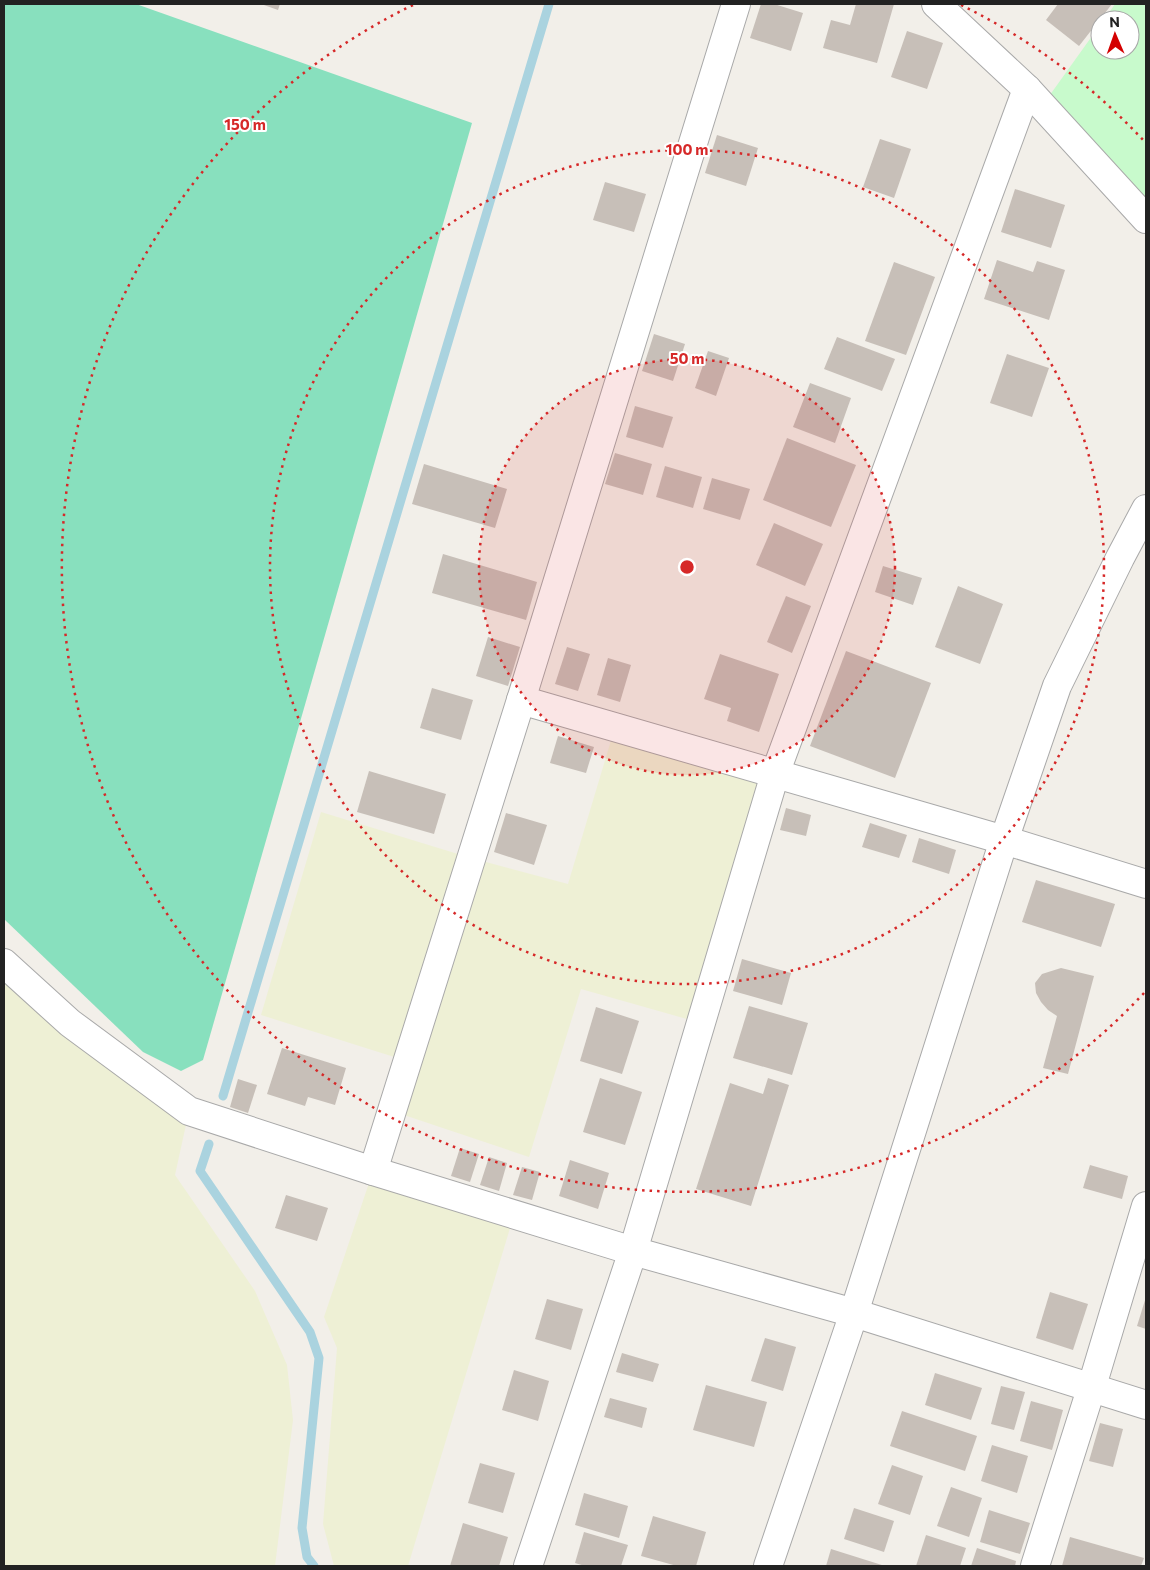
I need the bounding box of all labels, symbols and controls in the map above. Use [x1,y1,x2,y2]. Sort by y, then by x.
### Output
north arrow [1090,10,1140,60]
text: N [1109,13,1120,30]
text: 150 m [224,115,266,133]
text: 100 m [666,140,708,158]
text: 50 m [670,349,704,367]
centre of rings [678,558,696,576]

